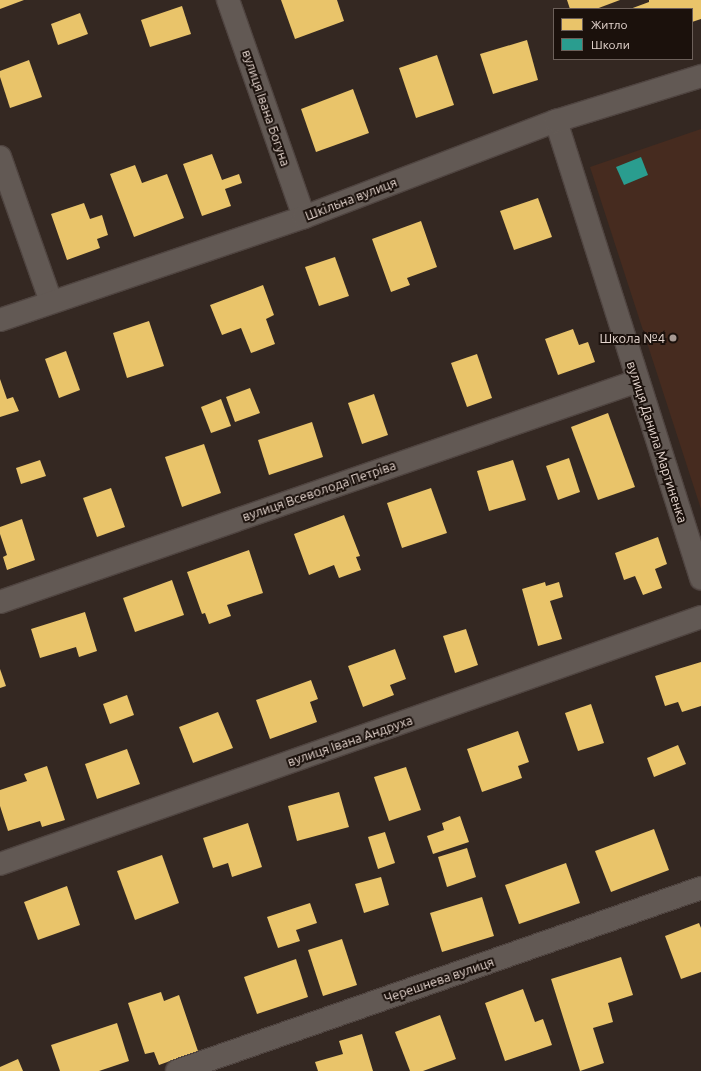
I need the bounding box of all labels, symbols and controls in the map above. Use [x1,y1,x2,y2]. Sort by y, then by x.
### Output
legend [553,8,693,60]
text: Житло [591,18,628,31]
text: Школи [591,38,630,51]
street label: вулиця Івана Богуна [239,48,293,168]
street label: Шкільна вулиця [303,174,399,224]
place label: Школа №4 [599,330,665,346]
marker: Школа №4 [668,333,678,343]
street label: вулиця Данила Мартиненка [623,359,691,525]
street label: вулиця Всеволода Петріва [240,457,398,525]
street label: вулиця Івана Андруха [285,712,415,770]
street label: Черешнева вулиця [382,954,496,1006]

